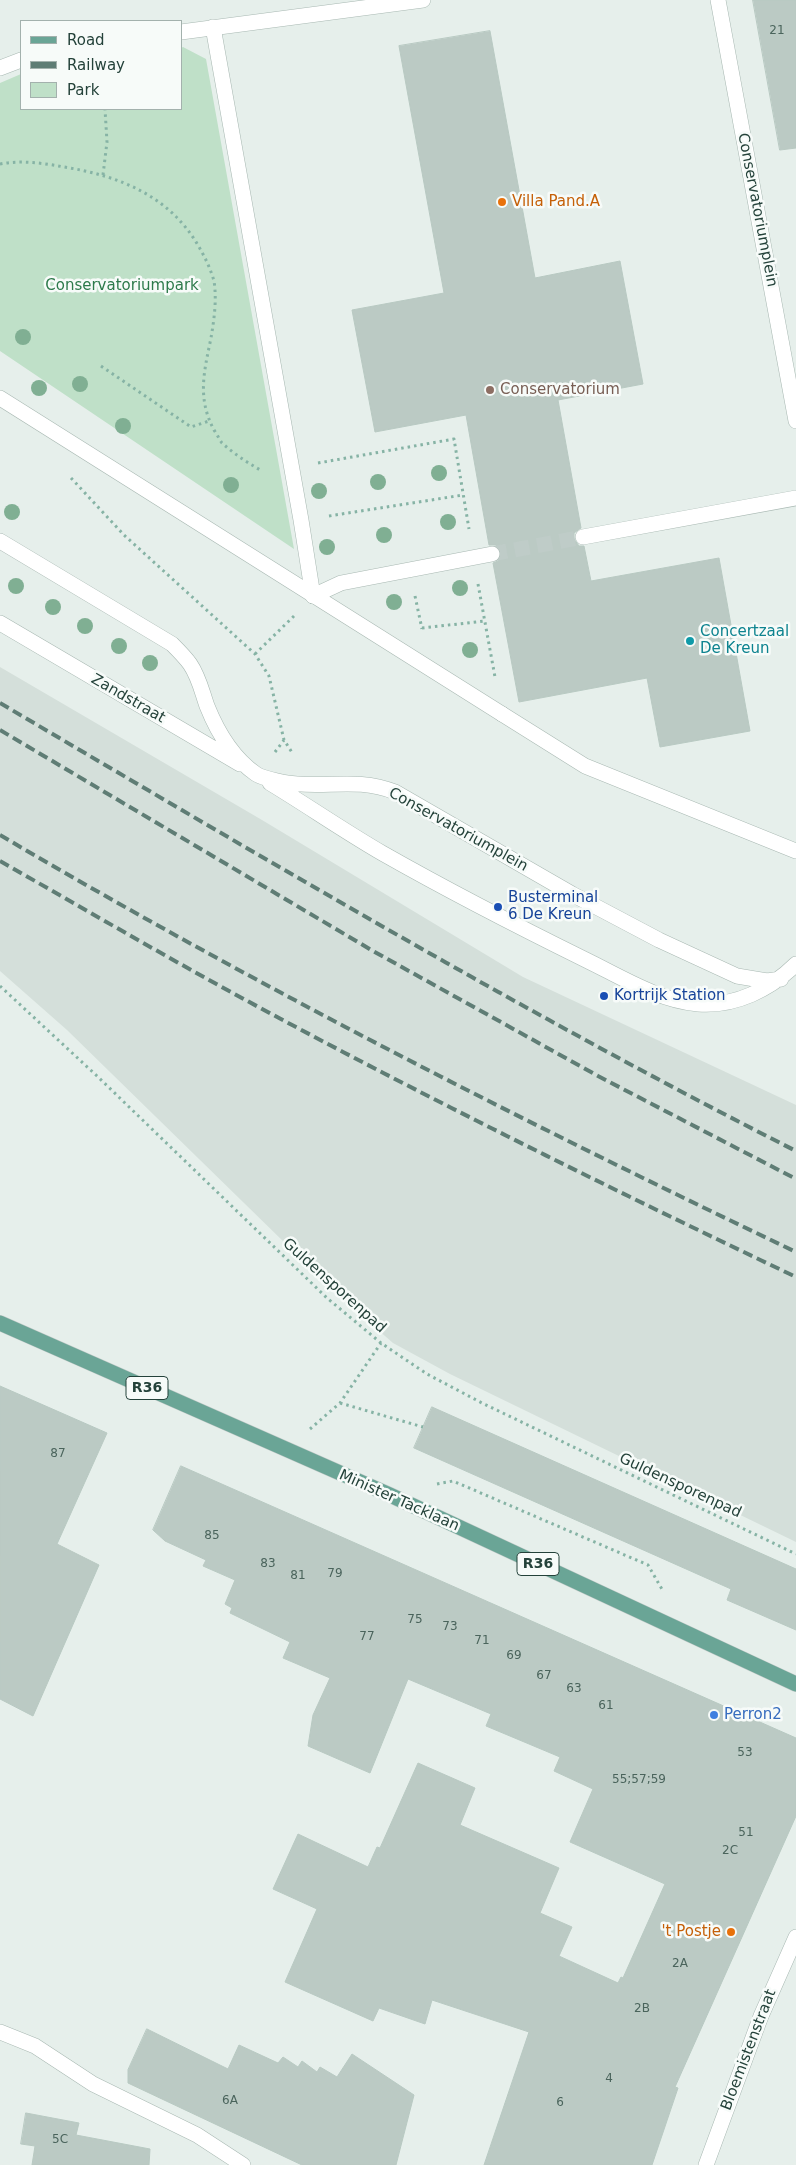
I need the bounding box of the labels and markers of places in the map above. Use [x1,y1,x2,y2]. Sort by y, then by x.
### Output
place label: Villa Pand.A [512,193,600,211]
marker: Villa Pand.A [496,196,508,208]
place label: Conservatorium [500,381,620,399]
marker: Conservatorium [484,384,496,396]
place label: Concertzaal De Kreun [700,623,789,658]
marker: Concertzaal De Kreun [684,635,696,647]
place label: Busterminal 6 De Kreun [508,889,598,924]
marker: Busterminal 6 De Kreun [492,901,504,913]
place label: Kortrijk Station [614,987,726,1005]
marker: Kortrijk Station [598,990,610,1002]
place label: Perron2 [724,1706,782,1724]
marker: Perron2 [708,1709,720,1721]
place label: 't Postje [661,1923,721,1941]
marker: 't Postje [725,1926,737,1938]

